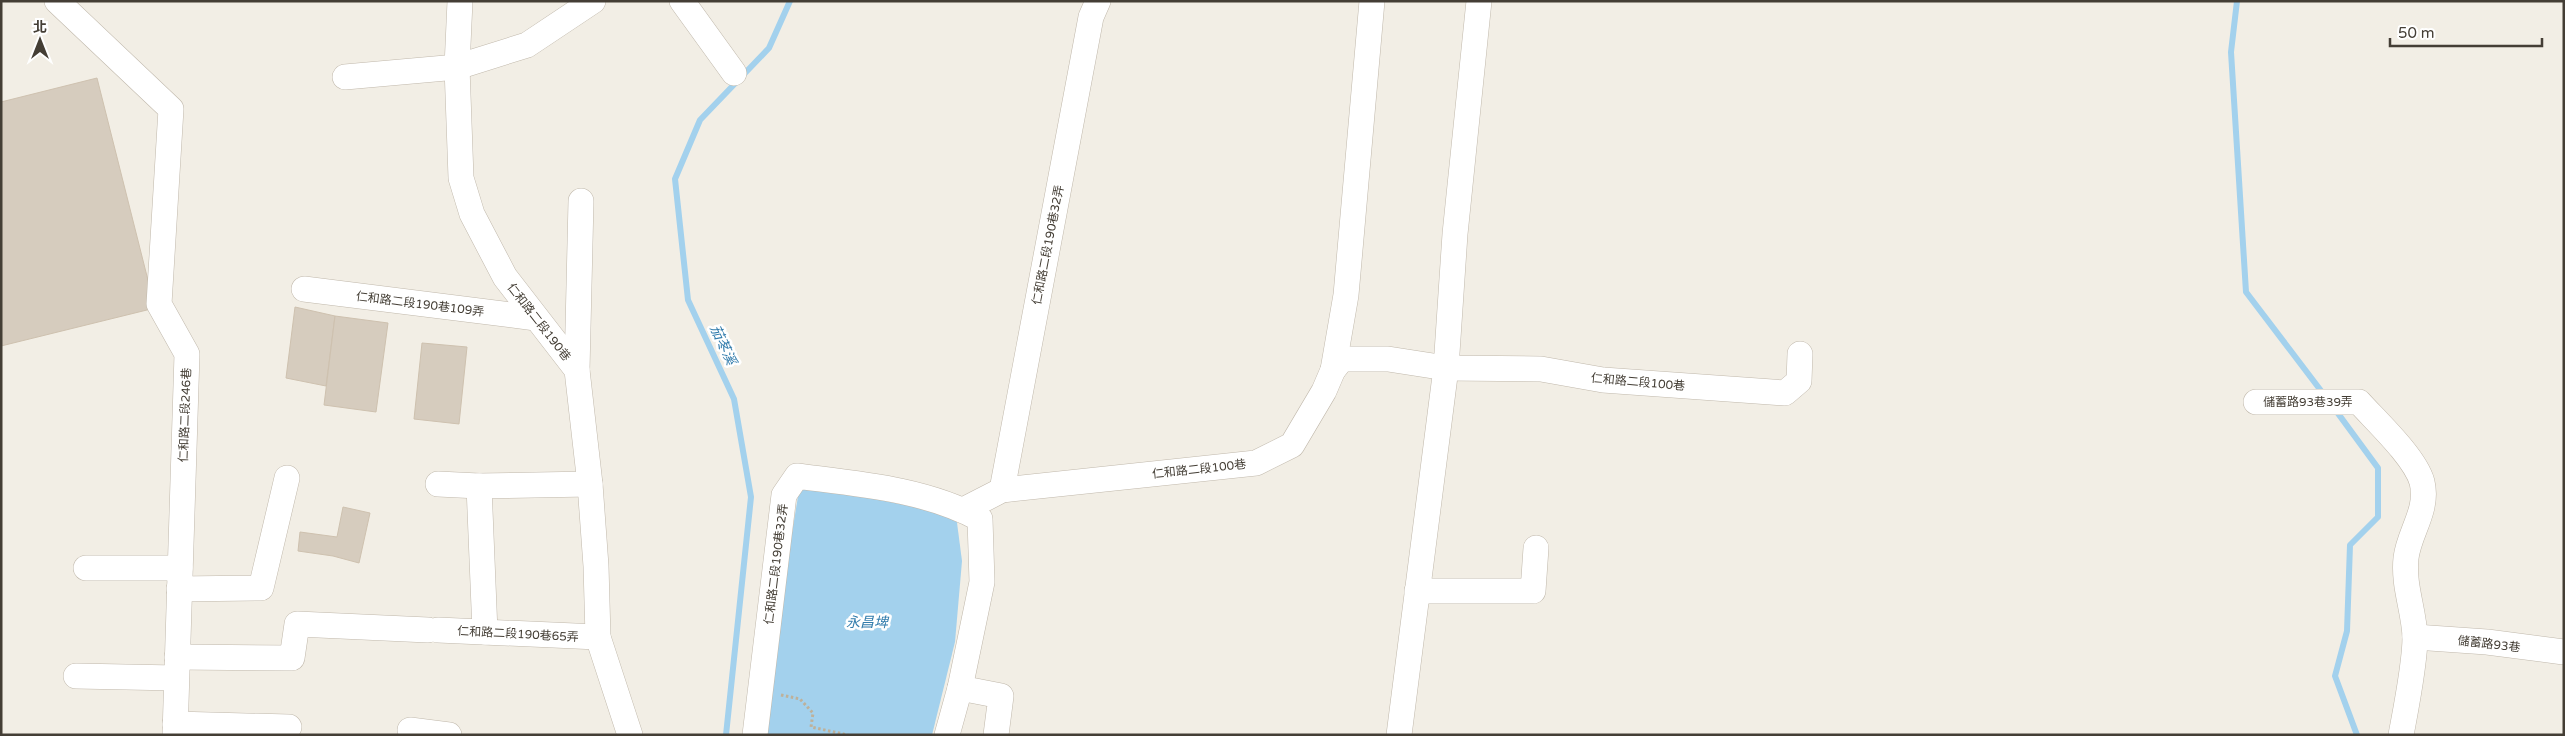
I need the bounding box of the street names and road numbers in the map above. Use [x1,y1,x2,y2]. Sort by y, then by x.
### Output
street label: 仁和路二段190巷32弄 [1030,184,1066,306]
street label: 仁和路二段190巷 [504,280,574,364]
street label: 仁和路二段190巷109弄 [355,289,485,319]
street label: 仁和路二段246巷 [176,367,194,463]
street label: 仁和路二段100巷 [1590,371,1686,393]
street label: 儲蓄路93巷39弄 [2263,395,2353,409]
street label: 仁和路二段100巷 [1151,457,1247,481]
street label: 仁和路二段190巷32弄 [762,503,790,625]
street label: 仁和路二段190巷65弄 [457,624,579,644]
street label: 儲蓄路93巷 [2457,633,2521,655]

